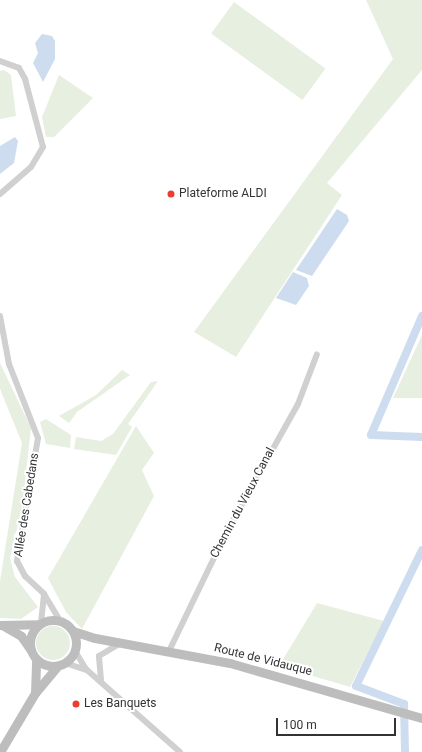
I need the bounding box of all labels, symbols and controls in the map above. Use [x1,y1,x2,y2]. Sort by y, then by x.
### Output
place label: Plateforme ALDI [179,187,267,201]
marker: Plateforme ALDI [166,189,176,199]
street label: Chemin du Vieux Canal [208,445,278,561]
street label: Allée des Cabedans [12,452,42,558]
street label: Route de Vidauque [213,641,313,679]
place label: Les Banquets [84,697,157,711]
marker: Les Banquets [71,699,81,709]
scale bar [278,710,398,736]
text: 100 m [283,718,317,732]

